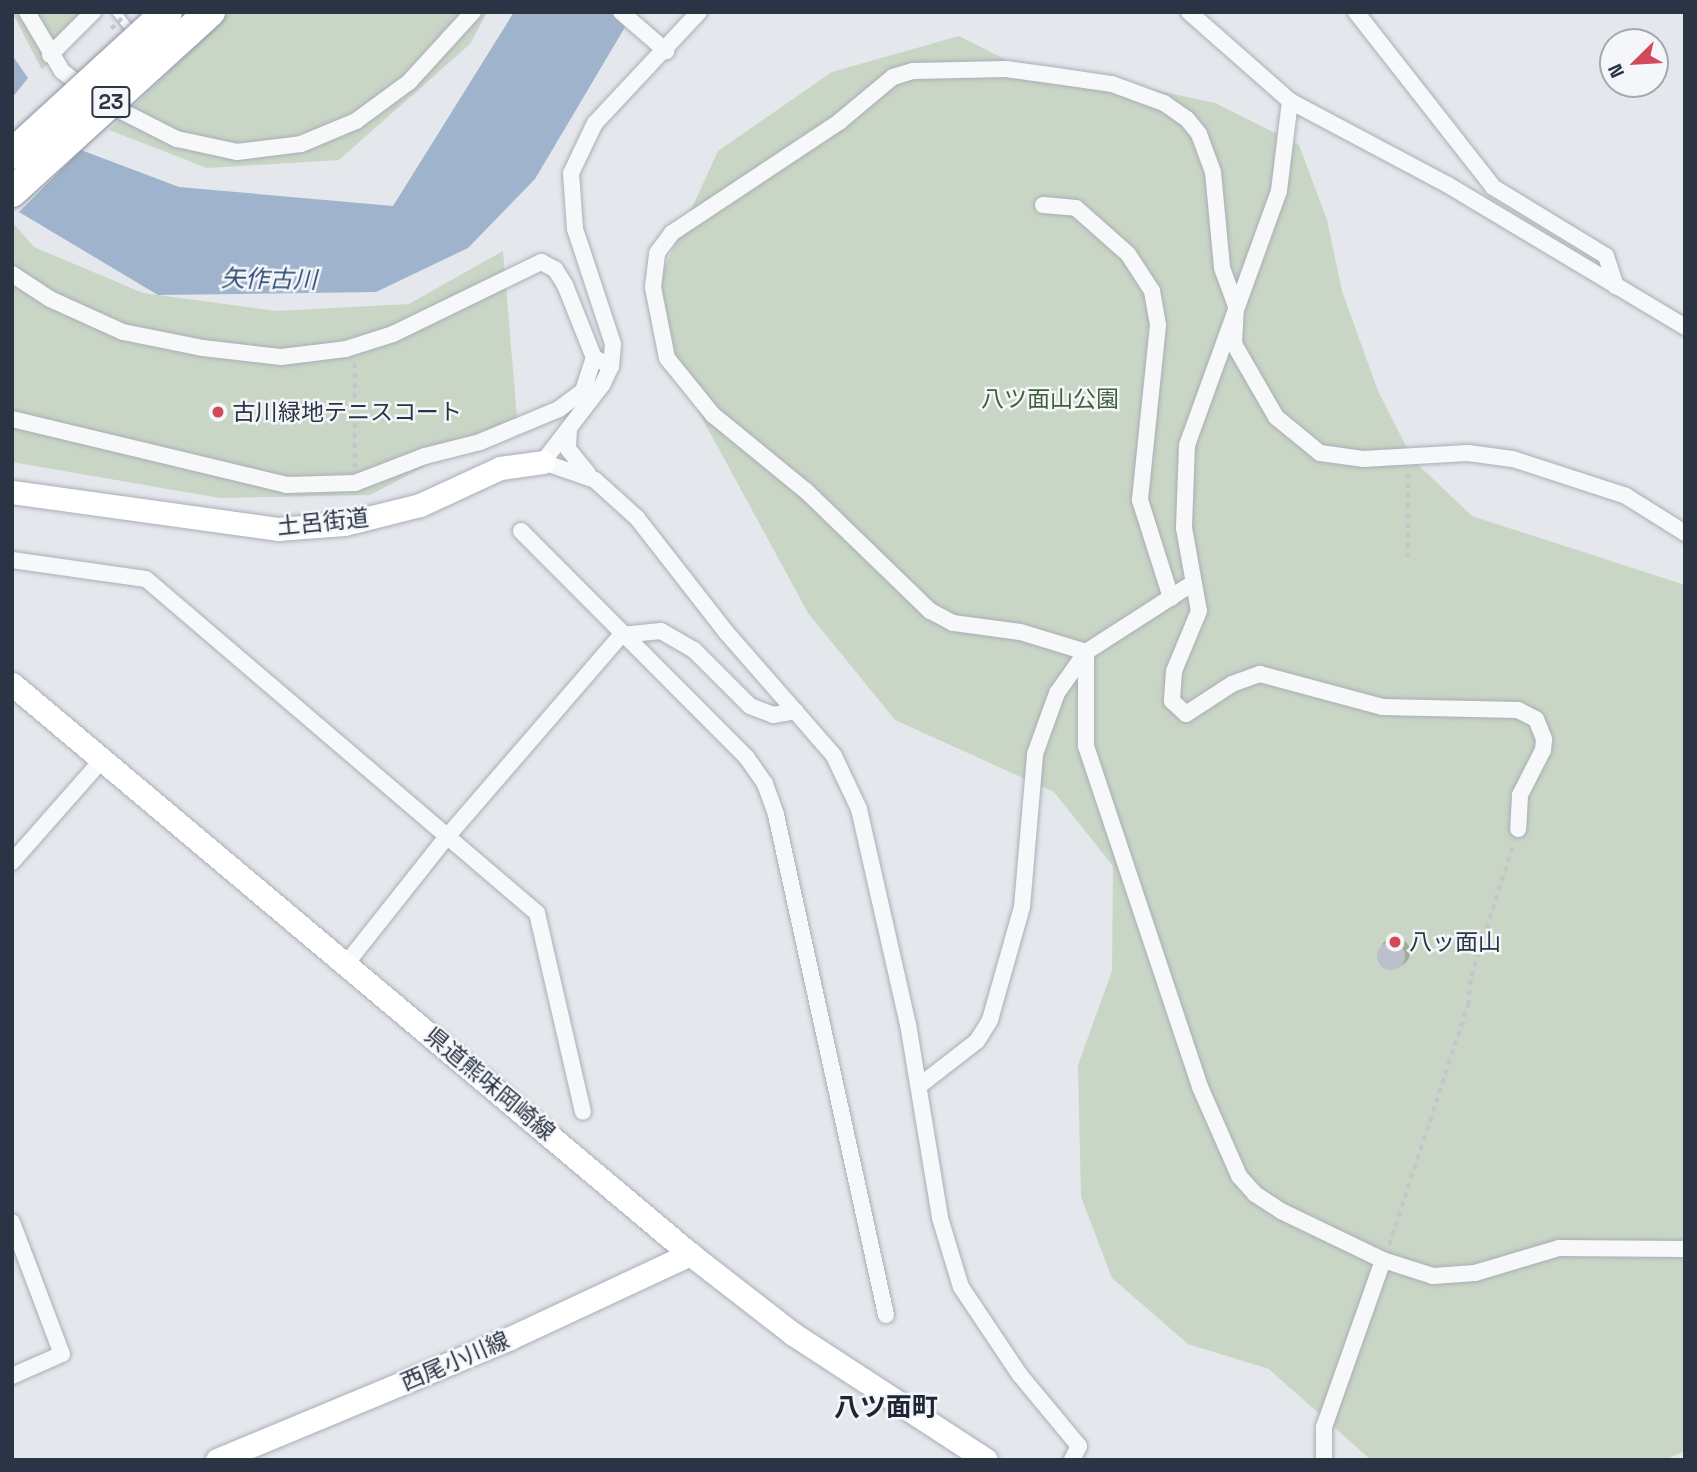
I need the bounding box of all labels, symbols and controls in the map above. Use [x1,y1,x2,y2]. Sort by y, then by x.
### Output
north arrow [1599,28,1669,98]
text: N [1602,60,1630,82]
road number: 23 [90,84,132,119]
water label: 矢作古川 [221,264,317,294]
park label: 八ツ面山公園 [981,385,1119,413]
place label: 古川緑地テニスコート [232,398,462,426]
marker: 古川緑地テニスコート [210,404,226,420]
street label: 土呂街道 [276,503,370,541]
place label: 八ッ面山 [1409,928,1501,956]
marker: 八ッ面山 [1387,934,1403,950]
street label: 県道熊味岡崎線 [419,1022,561,1146]
street label: 西尾小川線 [397,1326,513,1396]
district label: 八ツ面町 [834,1392,938,1424]

